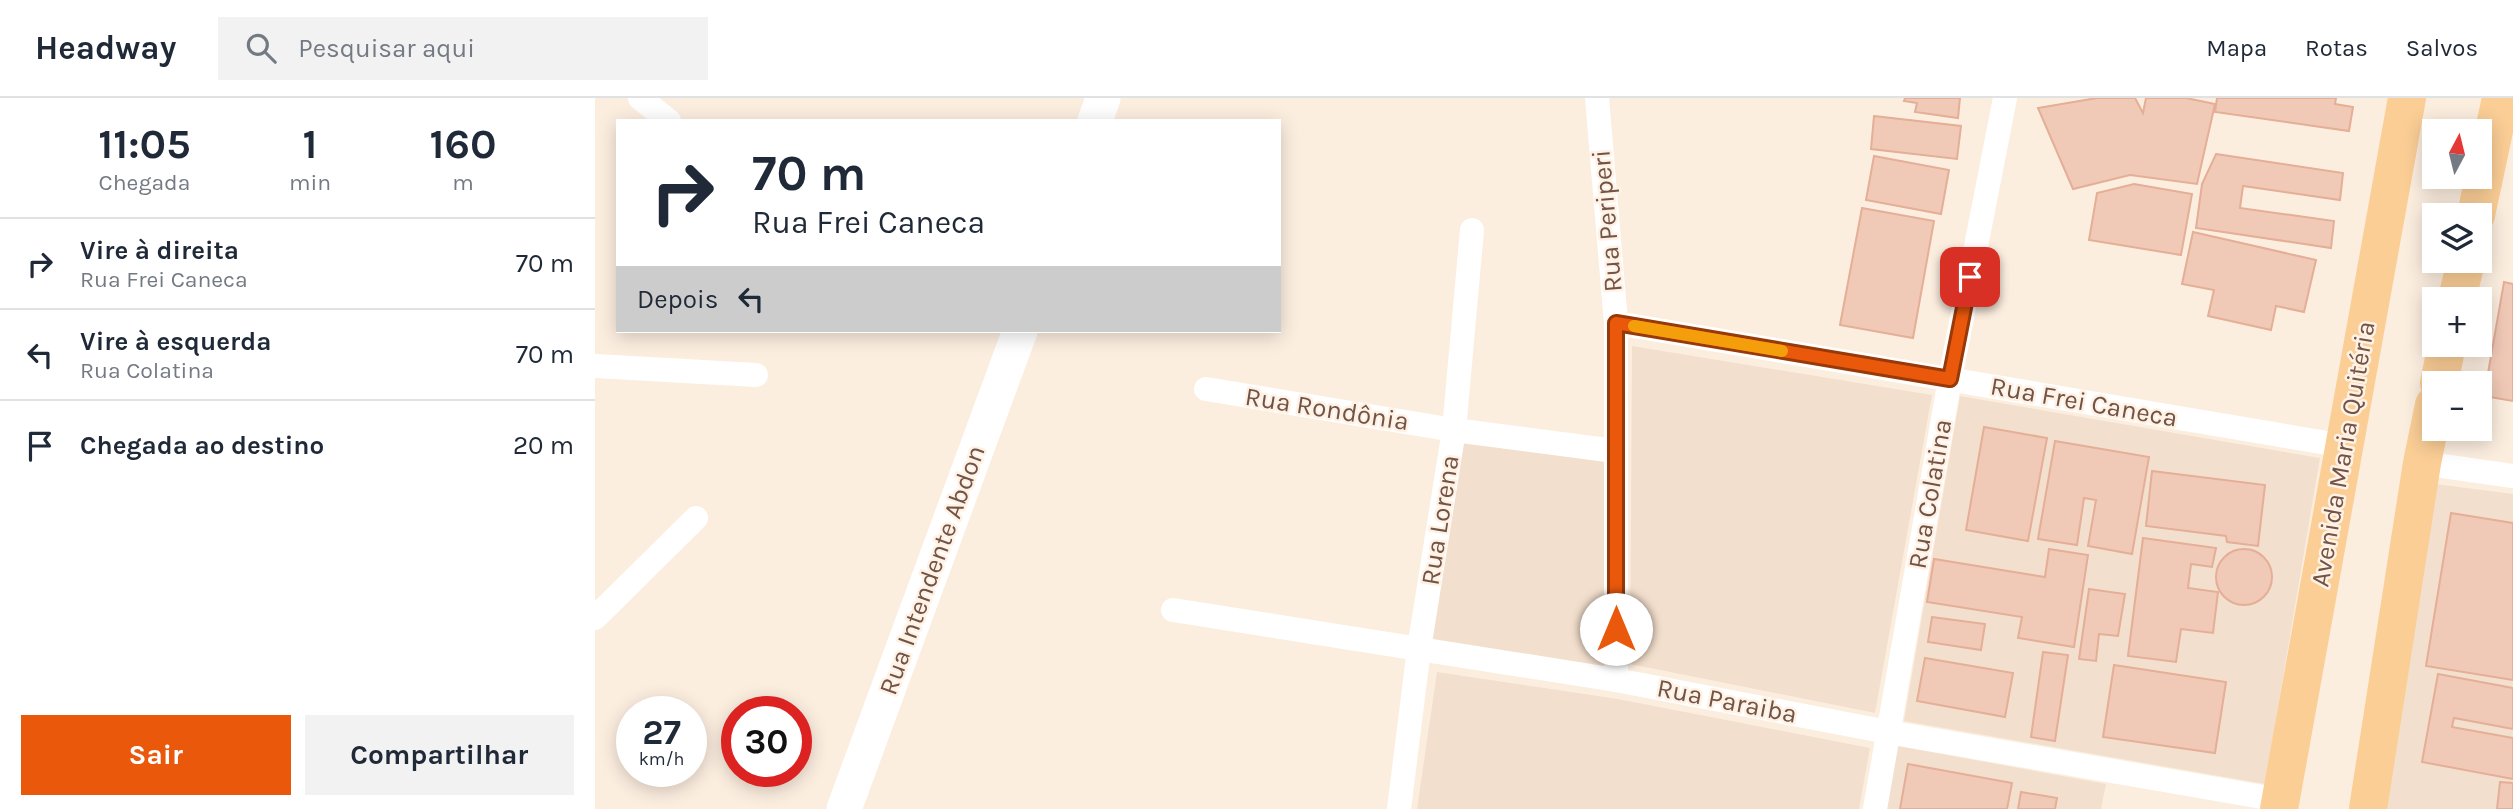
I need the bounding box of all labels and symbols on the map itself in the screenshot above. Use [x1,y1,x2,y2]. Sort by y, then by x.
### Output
north arrow [2422,119,2492,189]
street label: Rua Periperi [1585,149,1629,293]
pin [1940,247,2000,307]
street label: Avenida Maria Quitéria [2304,319,2382,589]
street label: Rua Frei Caneca [1988,370,2180,434]
street label: Rua Rondônia [1243,381,1411,437]
street label: Rua Colatina [1902,417,1958,571]
street label: Rua Intendente Abdon [872,441,992,699]
street label: Rua Lorena [1414,453,1466,587]
position arrow [1579,592,1653,666]
street label: Rua Paraiba [1654,672,1800,730]
speed limit sign: 30 [721,696,812,787]

